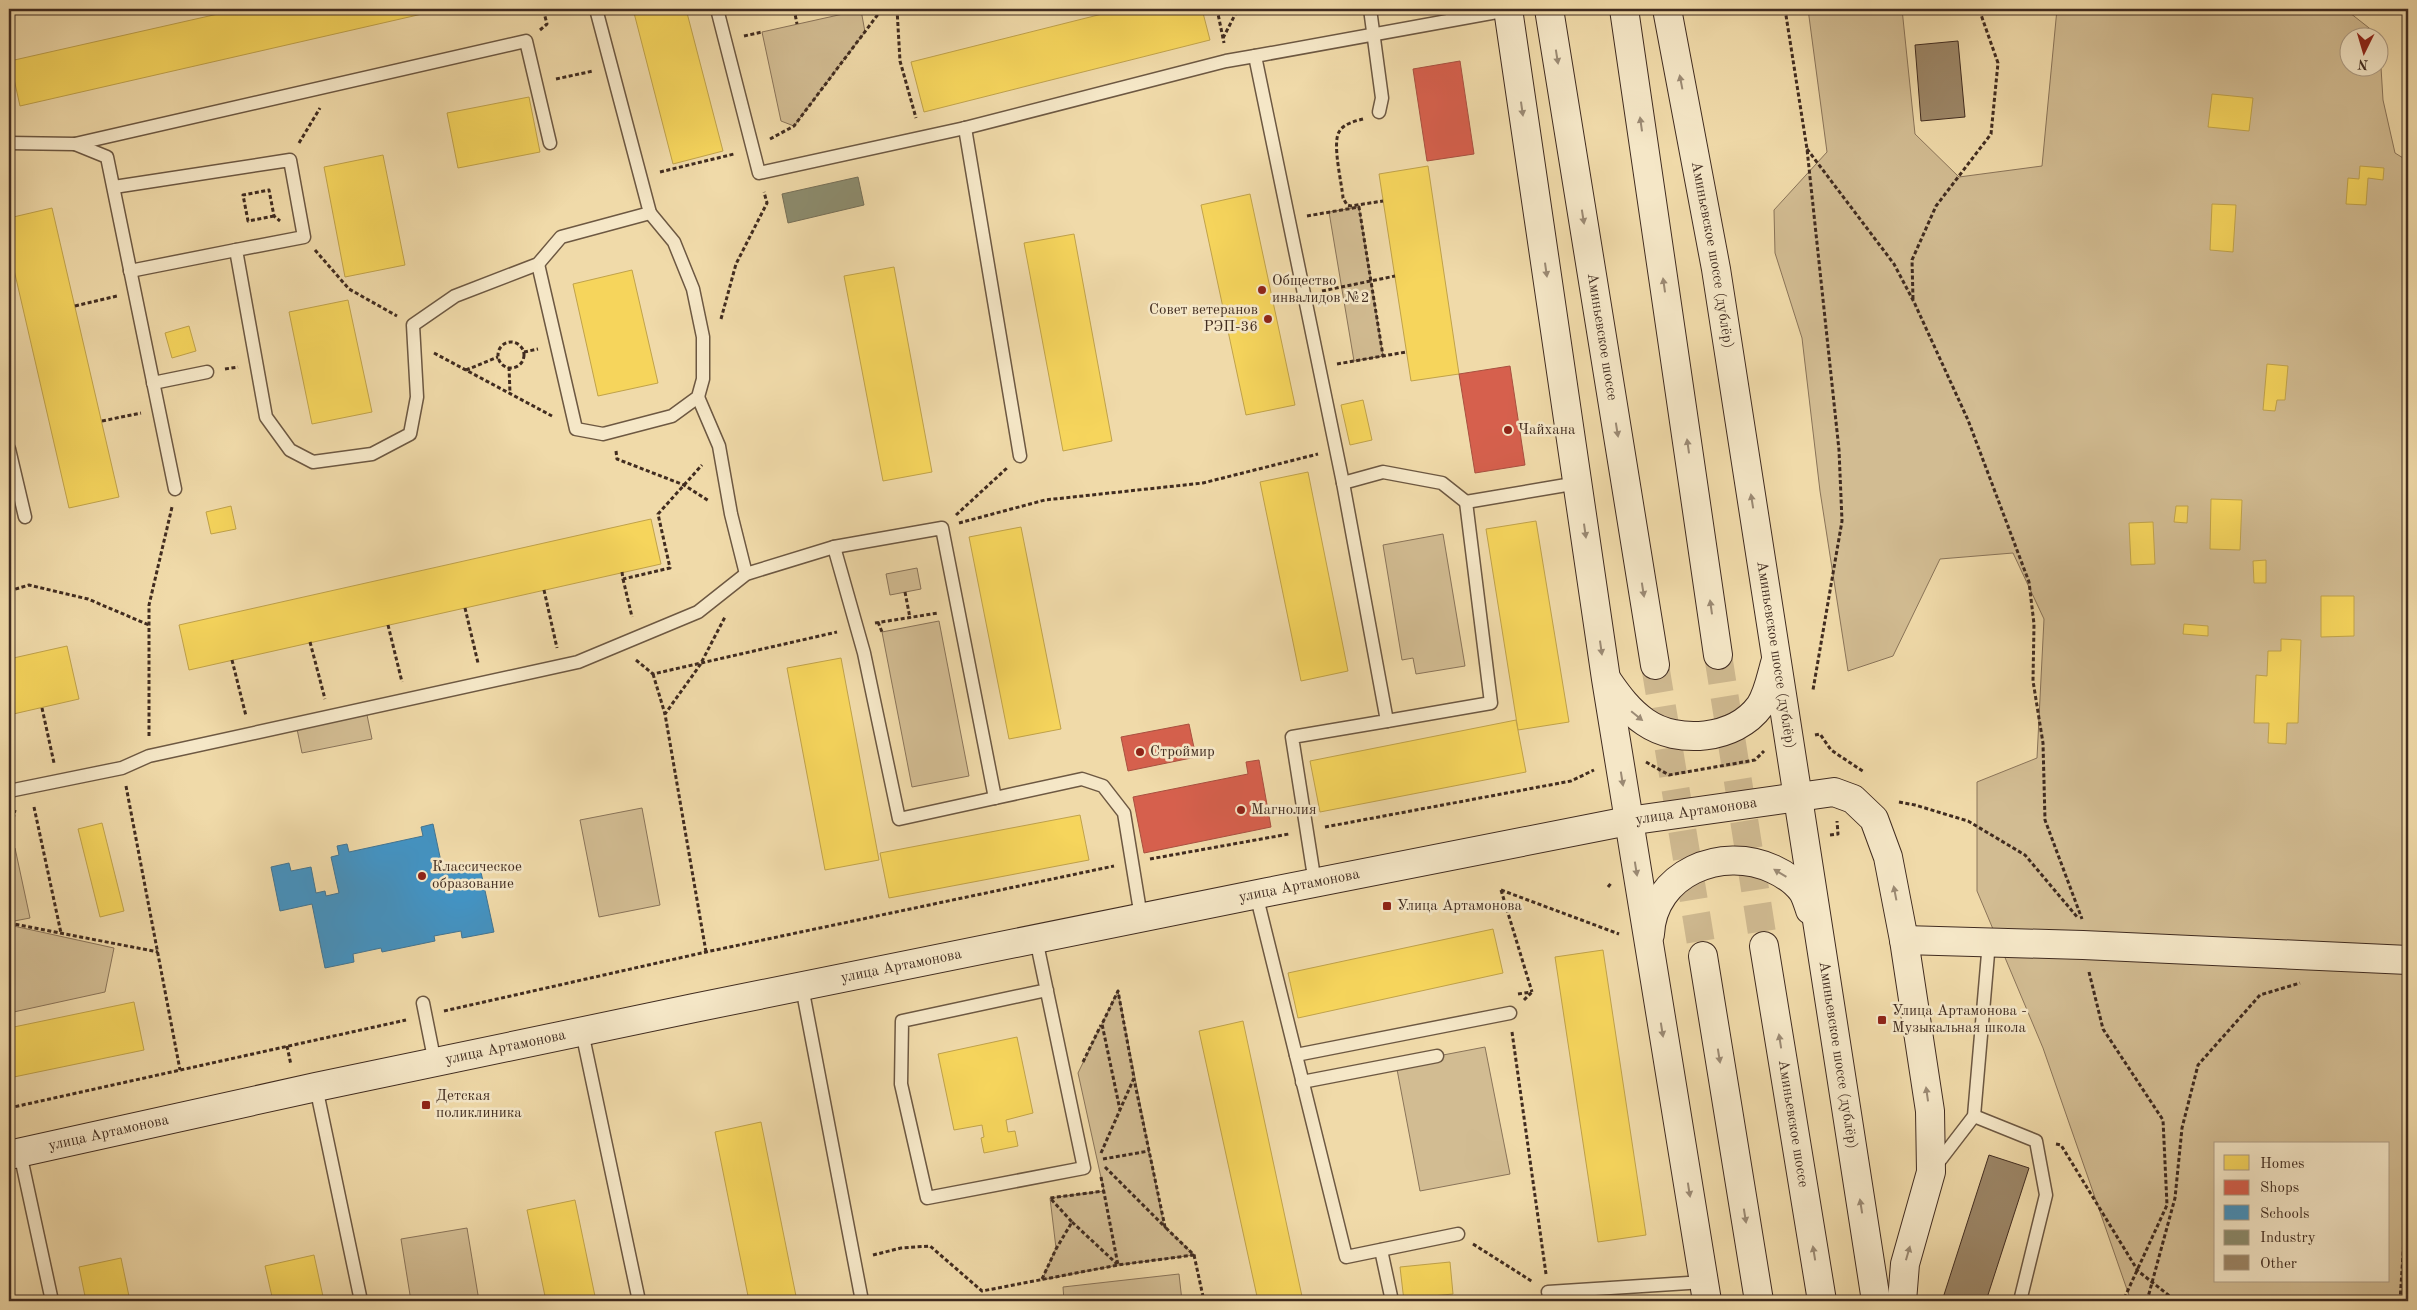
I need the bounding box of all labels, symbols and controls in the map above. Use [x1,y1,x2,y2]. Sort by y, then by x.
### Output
north arrow [2340,28,2390,78]
one-way arrow [1554,49,1562,65]
text: N [2357,56,2369,71]
one-way arrow [1676,74,1684,90]
one-way arrow [1519,101,1527,117]
one-way arrow [1637,116,1645,132]
street label: Аминьевское шоссе (дублёр) [1688,160,1736,349]
one-way arrow [1579,210,1587,226]
one-way arrow [1542,262,1550,278]
street label: Аминьевское шоссе [1584,272,1620,402]
place label: Общество инвалидов №2 [1272,274,1369,306]
one-way arrow [1660,277,1668,293]
marker: Общество инвалидов №2 [1256,284,1268,296]
place label: Совет ветеранов РЭП-36 [1149,303,1258,335]
marker: Совет ветеранов РЭП-36 [1262,313,1274,325]
one-way arrow [1614,422,1622,438]
place label: Чайхана [1518,423,1576,438]
marker: Чайхана [1502,424,1514,436]
one-way arrow [1683,437,1691,453]
one-way arrow [1748,493,1756,509]
one-way arrow [1581,524,1589,540]
street label: Аминьевское шоссе (дублёр) [1754,560,1798,750]
one-way arrow [1640,582,1648,598]
one-way arrow [1707,598,1715,614]
one-way arrow [1598,641,1606,657]
one-way arrow [1631,710,1643,721]
place label: Строймир [1150,745,1215,760]
marker: Строймир [1134,746,1146,758]
one-way arrow [1618,771,1626,787]
street label: улица Артамонова [1634,795,1759,827]
place label: Магнолия [1251,803,1317,818]
marker: Магнолия [1235,804,1247,816]
place label: Классическое образование [432,860,522,892]
one-way arrow [1633,862,1641,878]
street label: улица Артамонова [1237,866,1361,905]
one-way arrow [1773,868,1786,877]
marker: Классическое образование [416,870,428,882]
one-way arrow [1891,884,1899,900]
place label: Улица Артамонова [1397,899,1523,914]
marker: Улица Артамонова [1381,900,1393,912]
street label: улица Артамонова [840,946,963,986]
street label: Аминьевское шоссе (дублёр) [1816,960,1860,1150]
place label: Улица Артамонова - Музыкальная школа [1892,1004,2027,1036]
marker: Улица Артамонова - Музыкальная школа [1876,1014,1888,1026]
one-way arrow [1659,1022,1667,1038]
street label: улица Артамонова [444,1027,568,1067]
one-way arrow [1775,1032,1783,1048]
one-way arrow [1715,1048,1723,1064]
street label: Аминьевское шоссе [1775,1059,1811,1189]
one-way arrow [1923,1086,1931,1102]
place label: Детская поликлиника [436,1089,522,1121]
marker: Детская поликлиника [420,1099,432,1111]
street label: улица Артамонова [47,1112,171,1154]
legend [2214,1142,2390,1282]
text: Homes [2260,1157,2305,1172]
text: Shops [2260,1181,2299,1196]
one-way arrow [1685,1182,1693,1198]
one-way arrow [1857,1197,1865,1213]
text: Schools [2260,1207,2309,1222]
one-way arrow [1742,1209,1750,1225]
text: Industry [2260,1231,2316,1246]
one-way arrow [1809,1245,1817,1261]
one-way arrow [1905,1246,1913,1261]
text: Other [2260,1257,2297,1272]

